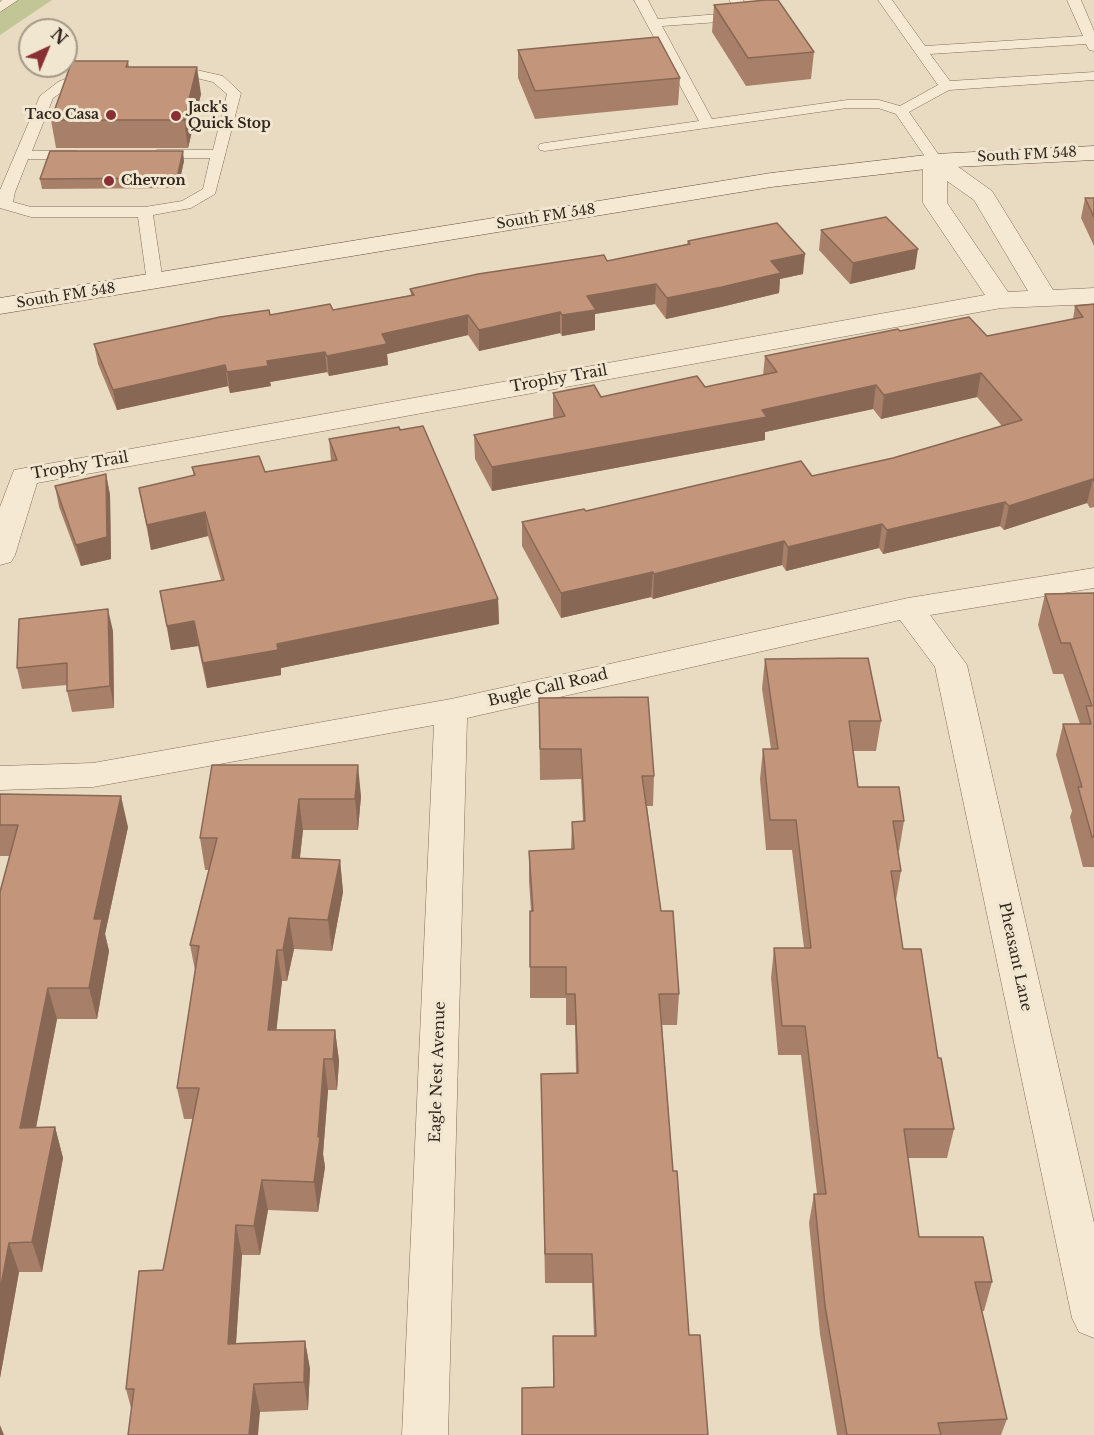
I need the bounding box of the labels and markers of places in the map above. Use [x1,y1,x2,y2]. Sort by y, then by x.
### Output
place label: Jack's Quick Stop [188,100,271,132]
place label: Taco Casa [25,107,99,123]
marker: Taco Casa [104,108,118,122]
marker: Jack's Quick Stop [169,109,183,123]
place label: Chevron [121,173,186,189]
marker: Chevron [102,174,116,188]

